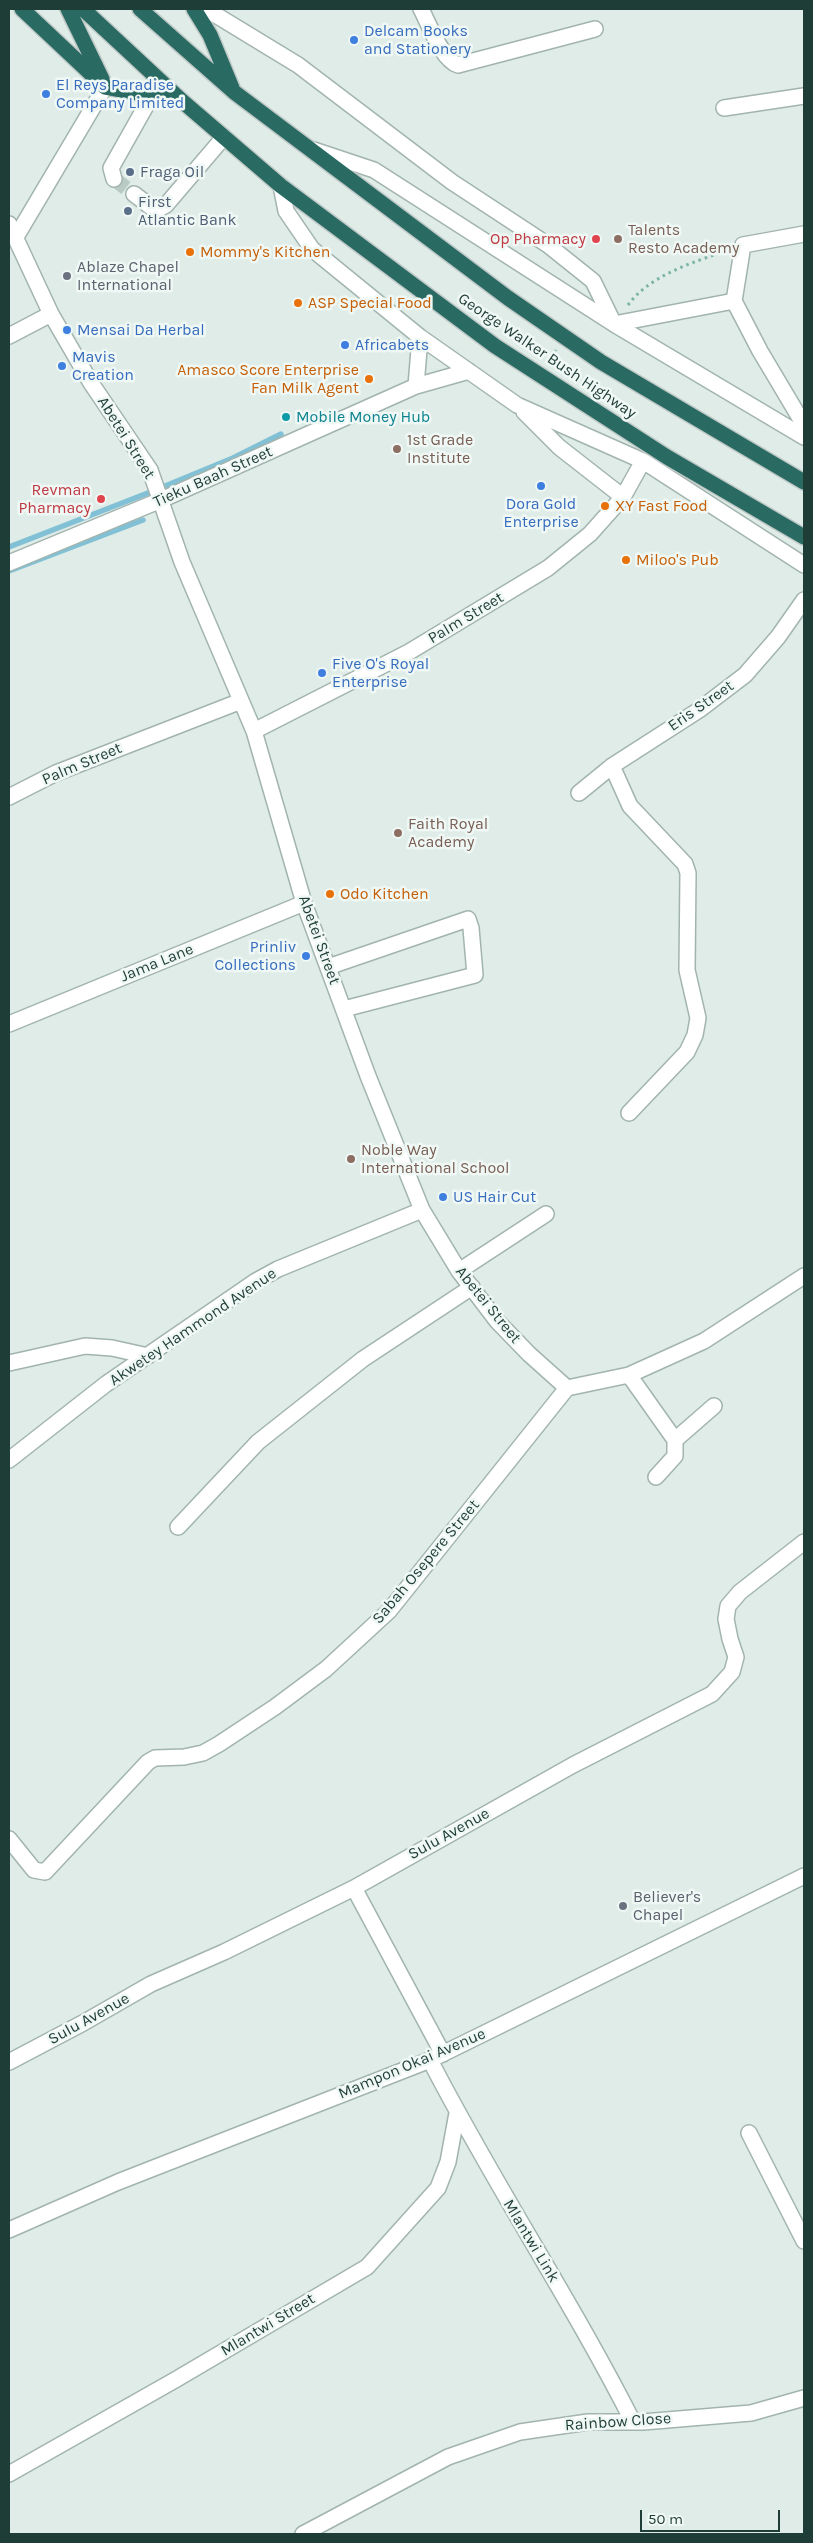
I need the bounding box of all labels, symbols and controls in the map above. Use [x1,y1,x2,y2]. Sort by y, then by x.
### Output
place label: Delcam Books and Stationery [364,21,471,59]
marker: Delcam Books and Stationery [348,34,360,46]
place label: El Reys Paradise Company Limited [56,75,184,113]
marker: El Reys Paradise Company Limited [40,88,52,100]
place label: Fraga Oil [140,162,204,182]
marker: Fraga Oil [124,166,136,178]
place label: First Atlantic Bank [138,192,236,230]
marker: First Atlantic Bank [122,205,134,217]
place label: Talents Resto Academy [628,220,739,258]
place label: Op Pharmacy [490,229,586,249]
marker: Op Pharmacy [590,233,602,245]
marker: Talents Resto Academy [612,233,624,245]
place label: Mommy's Kitchen [200,242,330,262]
marker: Mommy's Kitchen [184,246,196,258]
place label: Ablaze Chapel International [77,257,179,295]
marker: Ablaze Chapel International [61,270,73,282]
street label: George Walker Bush Highway [454,289,640,423]
place label: ASP Special Food [308,293,432,313]
marker: ASP Special Food [292,297,304,309]
place label: Mensai Da Herbal [77,320,205,340]
marker: Mensai Da Herbal [61,324,73,336]
place label: Africabets [355,335,429,355]
marker: Africabets [339,339,351,351]
place label: Mavis Creation [72,347,134,385]
marker: Mavis Creation [56,360,68,372]
place label: Amasco Score Enterprise Fan Milk Agent [177,360,359,398]
marker: Amasco Score Enterprise Fan Milk Agent [363,373,375,385]
street label: Abetei Street [93,393,159,483]
place label: Mobile Money Hub [296,407,430,427]
marker: Mobile Money Hub [280,411,292,423]
place label: 1st Grade Institute [407,430,473,468]
street label: Tieku Baah Street [150,442,276,512]
marker: 1st Grade Institute [391,443,403,455]
place label: Revman Pharmacy [18,480,91,518]
marker: Dora Gold Enterprise [535,480,547,492]
marker: Revman Pharmacy [95,493,107,505]
place label: Dora Gold Enterprise [503,494,579,532]
place label: XY Fast Food [615,496,708,516]
marker: XY Fast Food [599,500,611,512]
place label: Miloo's Pub [636,550,719,570]
marker: Miloo's Pub [620,554,632,566]
street label: Palm Street [425,588,507,648]
place label: Five O's Royal Enterprise [332,654,429,692]
marker: Five O's Royal Enterprise [316,667,328,679]
street label: Eris Street [665,676,737,736]
street label: Palm Street [39,739,125,789]
place label: Faith Royal Academy [408,814,488,852]
marker: Faith Royal Academy [392,827,404,839]
place label: Odo Kitchen [340,884,429,904]
marker: Odo Kitchen [324,888,336,900]
street label: Abetei Street [294,893,344,987]
place label: Prinliv Collections [214,937,296,975]
street label: Jama Lane [118,940,196,986]
marker: Prinliv Collections [300,950,312,962]
place label: Noble Way International School [361,1140,509,1178]
marker: Noble Way International School [345,1153,357,1165]
place label: US Hair Cut [453,1187,536,1207]
marker: US Hair Cut [437,1191,449,1203]
street label: Abetei Street [451,1263,525,1347]
street label: Akwetey Hammond Avenue [106,1264,280,1390]
street label: Sabah Osepere Street [368,1496,484,1628]
street label: Sulu Avenue [405,1804,493,1864]
place label: Believer's Chapel [633,1887,701,1925]
marker: Believer's Chapel [617,1900,629,1912]
street label: Sulu Avenue [45,1989,133,2049]
street label: Mampon Okai Avenue [335,2024,489,2104]
street label: Mlantwi Link [499,2196,563,2286]
street label: Mlantwi Street [217,2289,319,2361]
street label: Rainbow Close [564,2409,672,2435]
scale bar [643,2500,783,2532]
text: 50 m [648,2510,683,2528]

